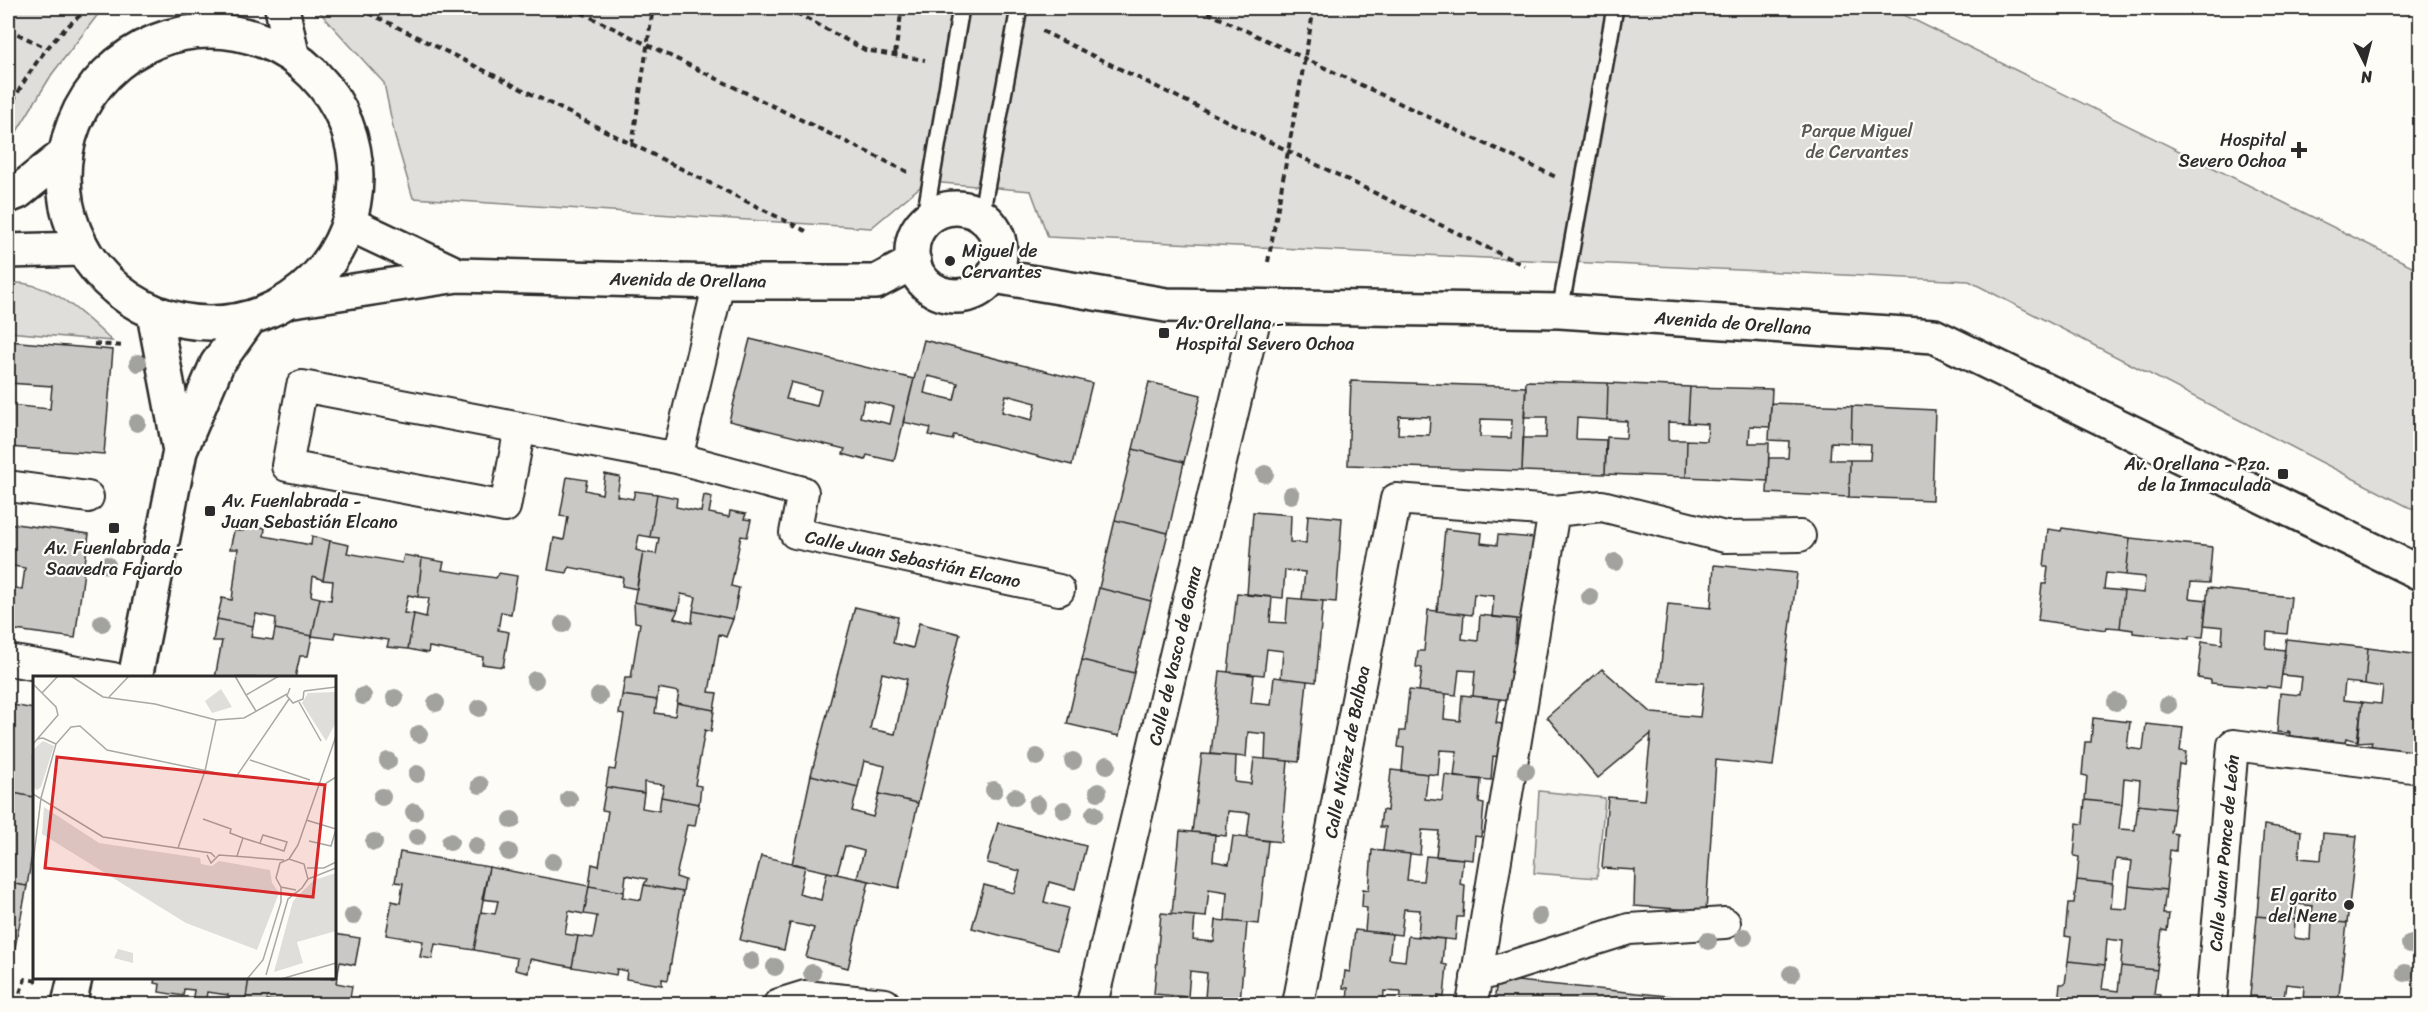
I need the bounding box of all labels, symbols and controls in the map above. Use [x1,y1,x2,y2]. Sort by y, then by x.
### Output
north arrow [2335,33,2395,93]
text: N [2359,62,2375,93]
park label: Parque Miguel de Cervantes [1801,115,1914,168]
place label: Hospital Severo Ochoa [2179,124,2287,177]
marker: Hospital Severo Ochoa [2290,141,2308,159]
place label: Miguel de Cervantes [962,235,1043,288]
marker: Miguel de Cervantes [943,254,957,268]
street label: Avenida de Orellana [608,263,767,297]
street label: Avenida de Orellana [1653,301,1812,344]
place label: Av. Orellana - Hospital Severo Ochoa [1175,307,1355,360]
marker: Av. Orellana - Hospital Severo Ochoa [1157,326,1171,340]
place label: Av. Orellana - Pza. de la Inmaculada [2123,448,2271,501]
marker: Av. Orellana - Pza. de la Inmaculada [2276,467,2290,481]
place label: Av. Fuenlabrada - Juan Sebastián Elcano [221,485,398,538]
marker: Av. Fuenlabrada - Juan Sebastián Elcano [203,504,217,518]
marker: Av. Fuenlabrada - Saavedra Fajardo [107,521,121,535]
street label: Calle Juan Sebastián Elcano [802,521,1024,597]
place label: Av. Fuenlabrada - Saavedra Fajardo [43,532,184,585]
street label: Calle de Vasco de Gama [1139,562,1211,749]
street label: Calle Núñez de Balboa [1315,663,1379,841]
inset map [33,676,336,979]
street label: Calle Juan Ponce de León [2199,753,2249,953]
place label: El garito del Nene [2268,879,2337,932]
marker: El garito del Nene [2342,898,2356,912]

